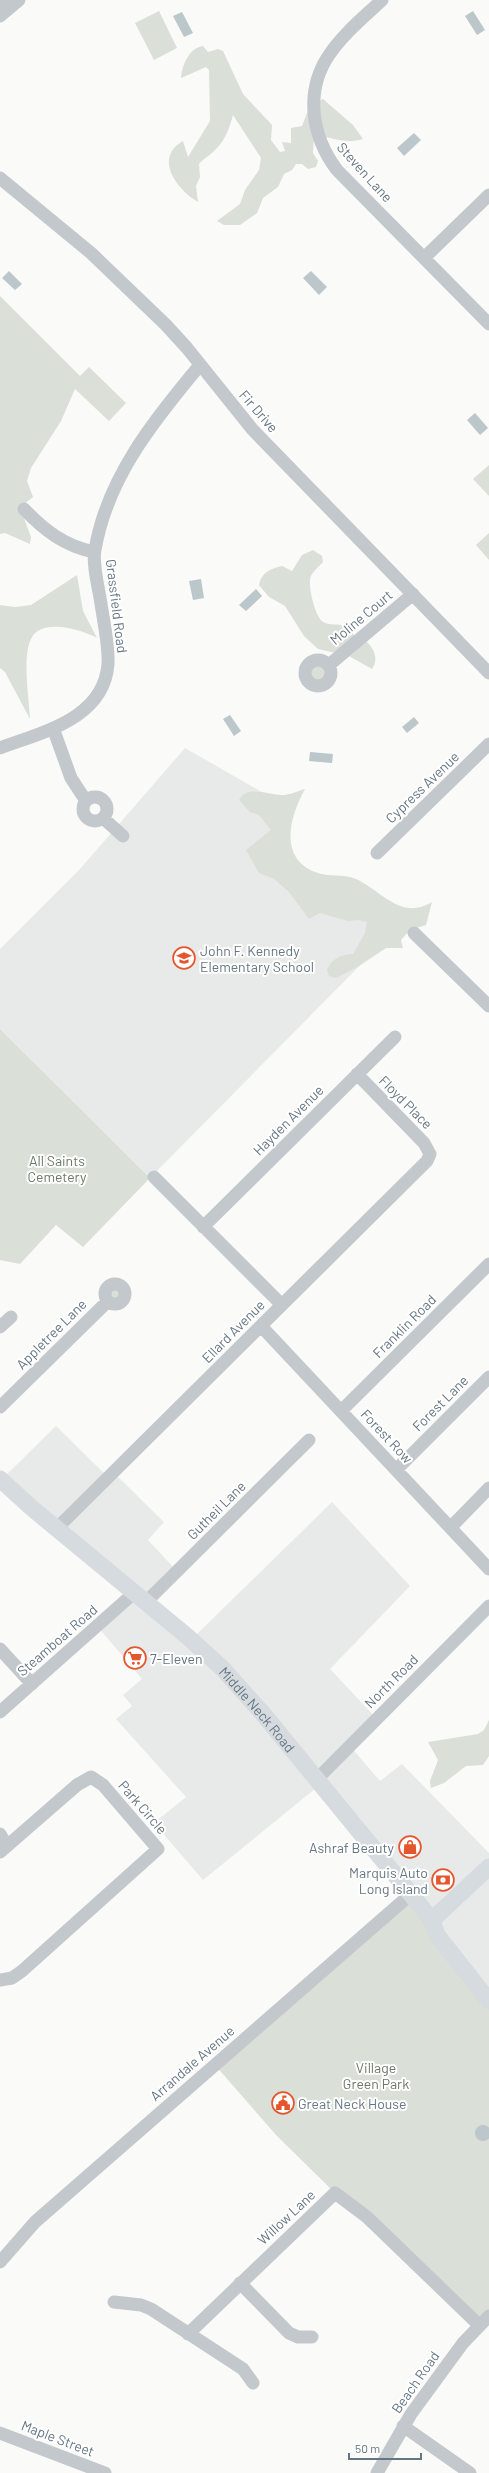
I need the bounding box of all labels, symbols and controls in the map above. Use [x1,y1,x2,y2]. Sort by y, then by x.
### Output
street label: Steven Lane [334,139,396,205]
street label: Fir Drive [236,386,282,436]
street label: Grassfield Road [103,558,131,654]
street label: Moline Court [326,586,396,648]
street label: Cypress Avenue [382,748,462,826]
place label: John F. Kennedy Elementary School [200,942,314,975]
school or university icon: John F. Kennedy Elementary School [171,945,197,971]
street label: Floyd Place [376,1072,436,1132]
street label: Hayden Avenue [249,1081,327,1159]
park label: All Saints Cemetery [27,1152,87,1185]
street label: Franklin Road [369,1291,439,1361]
street label: Appletree Lane [12,1295,90,1373]
street label: Ellard Avenue [198,1296,268,1366]
street label: Forest Lane [409,1372,471,1434]
street label: Forest Row [358,1405,416,1467]
street label: Gutheil Lane [183,1477,249,1543]
street label: Steamboat Road [14,1601,100,1679]
supermarket icon: 7-Eleven [122,1645,148,1671]
place label: 7-Eleven [150,1650,203,1667]
street label: North Road [361,1651,421,1711]
street label: Middle Neck Road [216,1663,299,1755]
street label: Park Circle [115,1777,171,1837]
shop icon: Ashraf Beauty [397,1834,423,1860]
place label: Ashraf Beauty [309,1839,395,1856]
place label: Marquis Auto Long Island [349,1864,428,1897]
bank icon: Marquis Auto Long Island [430,1867,456,1893]
street label: Arrandale Avenue [146,2022,238,2104]
park label: Village Green Park [343,2059,409,2092]
public building icon: Great Neck House [270,2090,296,2116]
place label: Great Neck House [298,2095,407,2112]
street label: Willow Lane [254,2186,318,2248]
street label: Beach Road [387,2348,443,2416]
street label: Maple Street [19,2416,97,2460]
scale bar [349,2435,421,2461]
text: 50 m [355,2441,380,2455]

